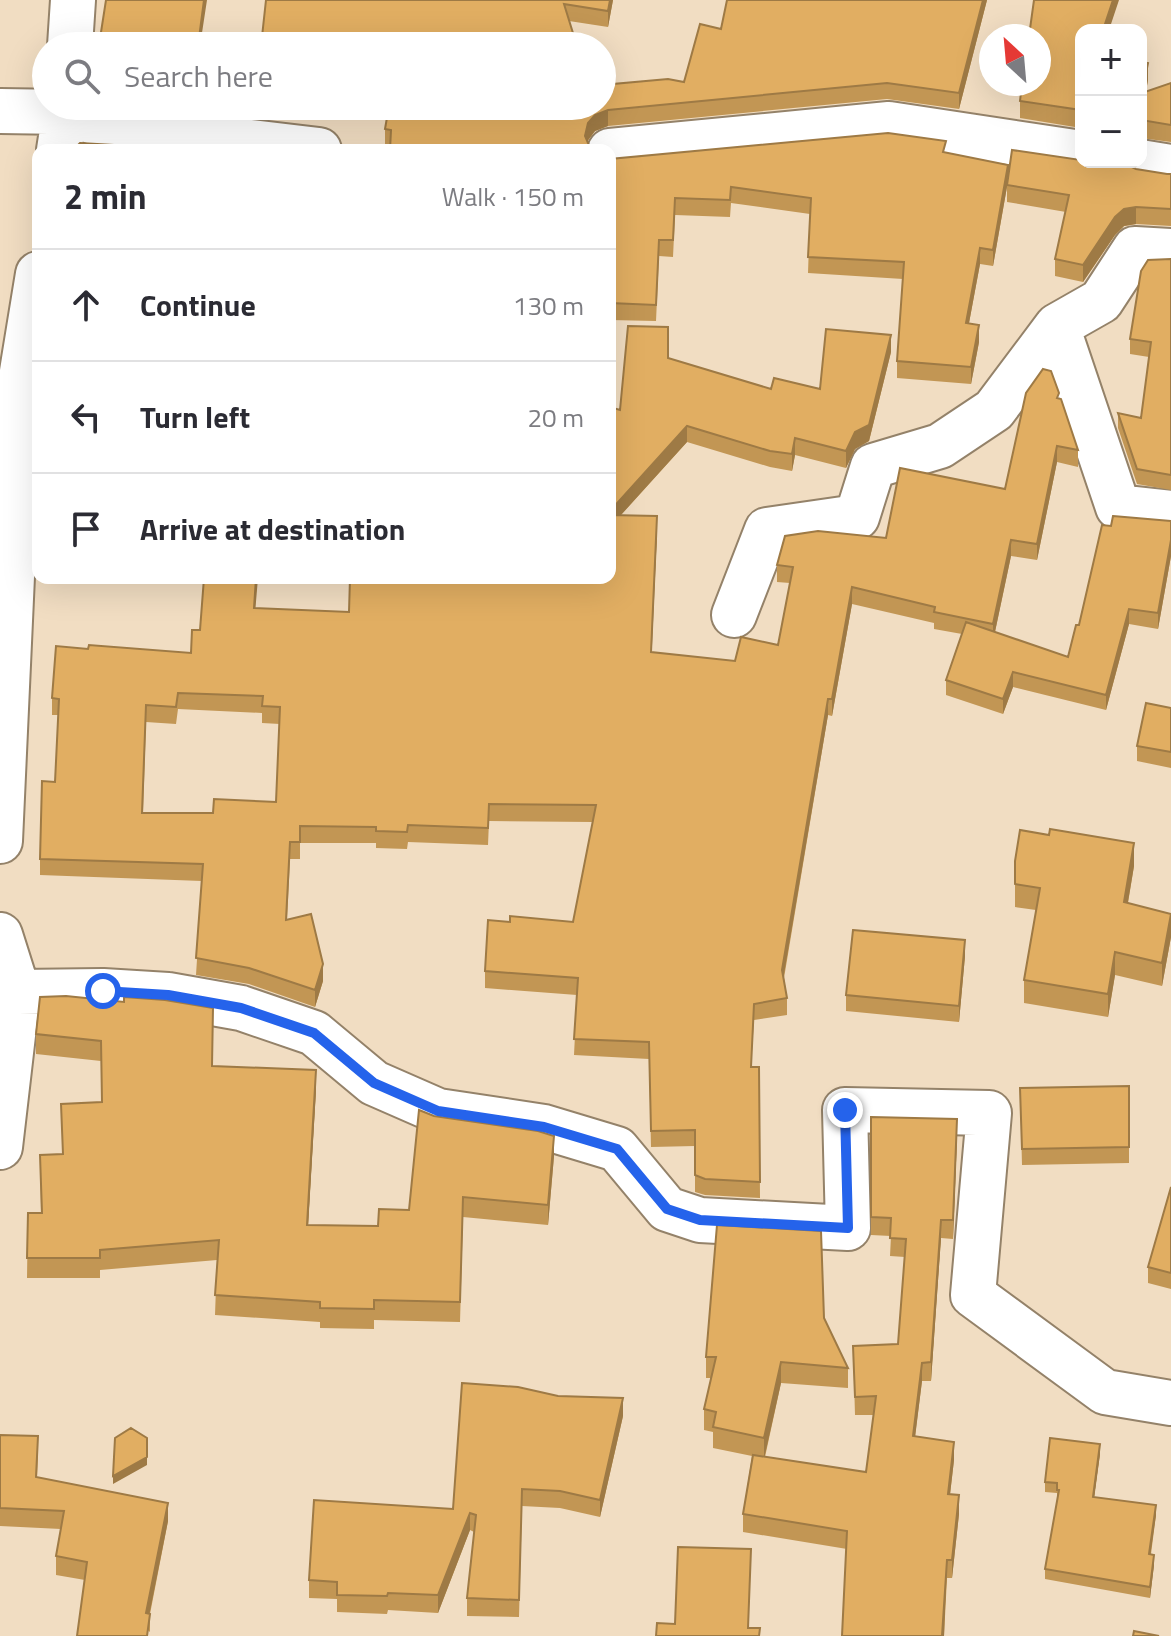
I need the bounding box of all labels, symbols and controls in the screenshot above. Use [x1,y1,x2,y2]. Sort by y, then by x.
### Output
north arrow [979,24,1051,96]
map controls [1075,24,1147,168]
button: + [1075,24,1147,96]
search box [32,32,616,120]
text: Search here [124,53,273,99]
icon: search [60,54,104,98]
button: − [1075,96,1147,168]
text: 2 min [64,170,147,222]
text: Walk · 150 m [442,177,584,216]
text: Continue [140,282,256,328]
icon: ahead [64,283,108,327]
text: 130 m [513,286,584,325]
text: Turn left [140,394,250,440]
icon: left [64,395,108,439]
text: 20 m [527,398,584,437]
text: Arrive at destination [140,506,405,552]
icon: arrive [64,507,108,551]
route start [85,973,121,1009]
route end [827,1092,863,1128]

